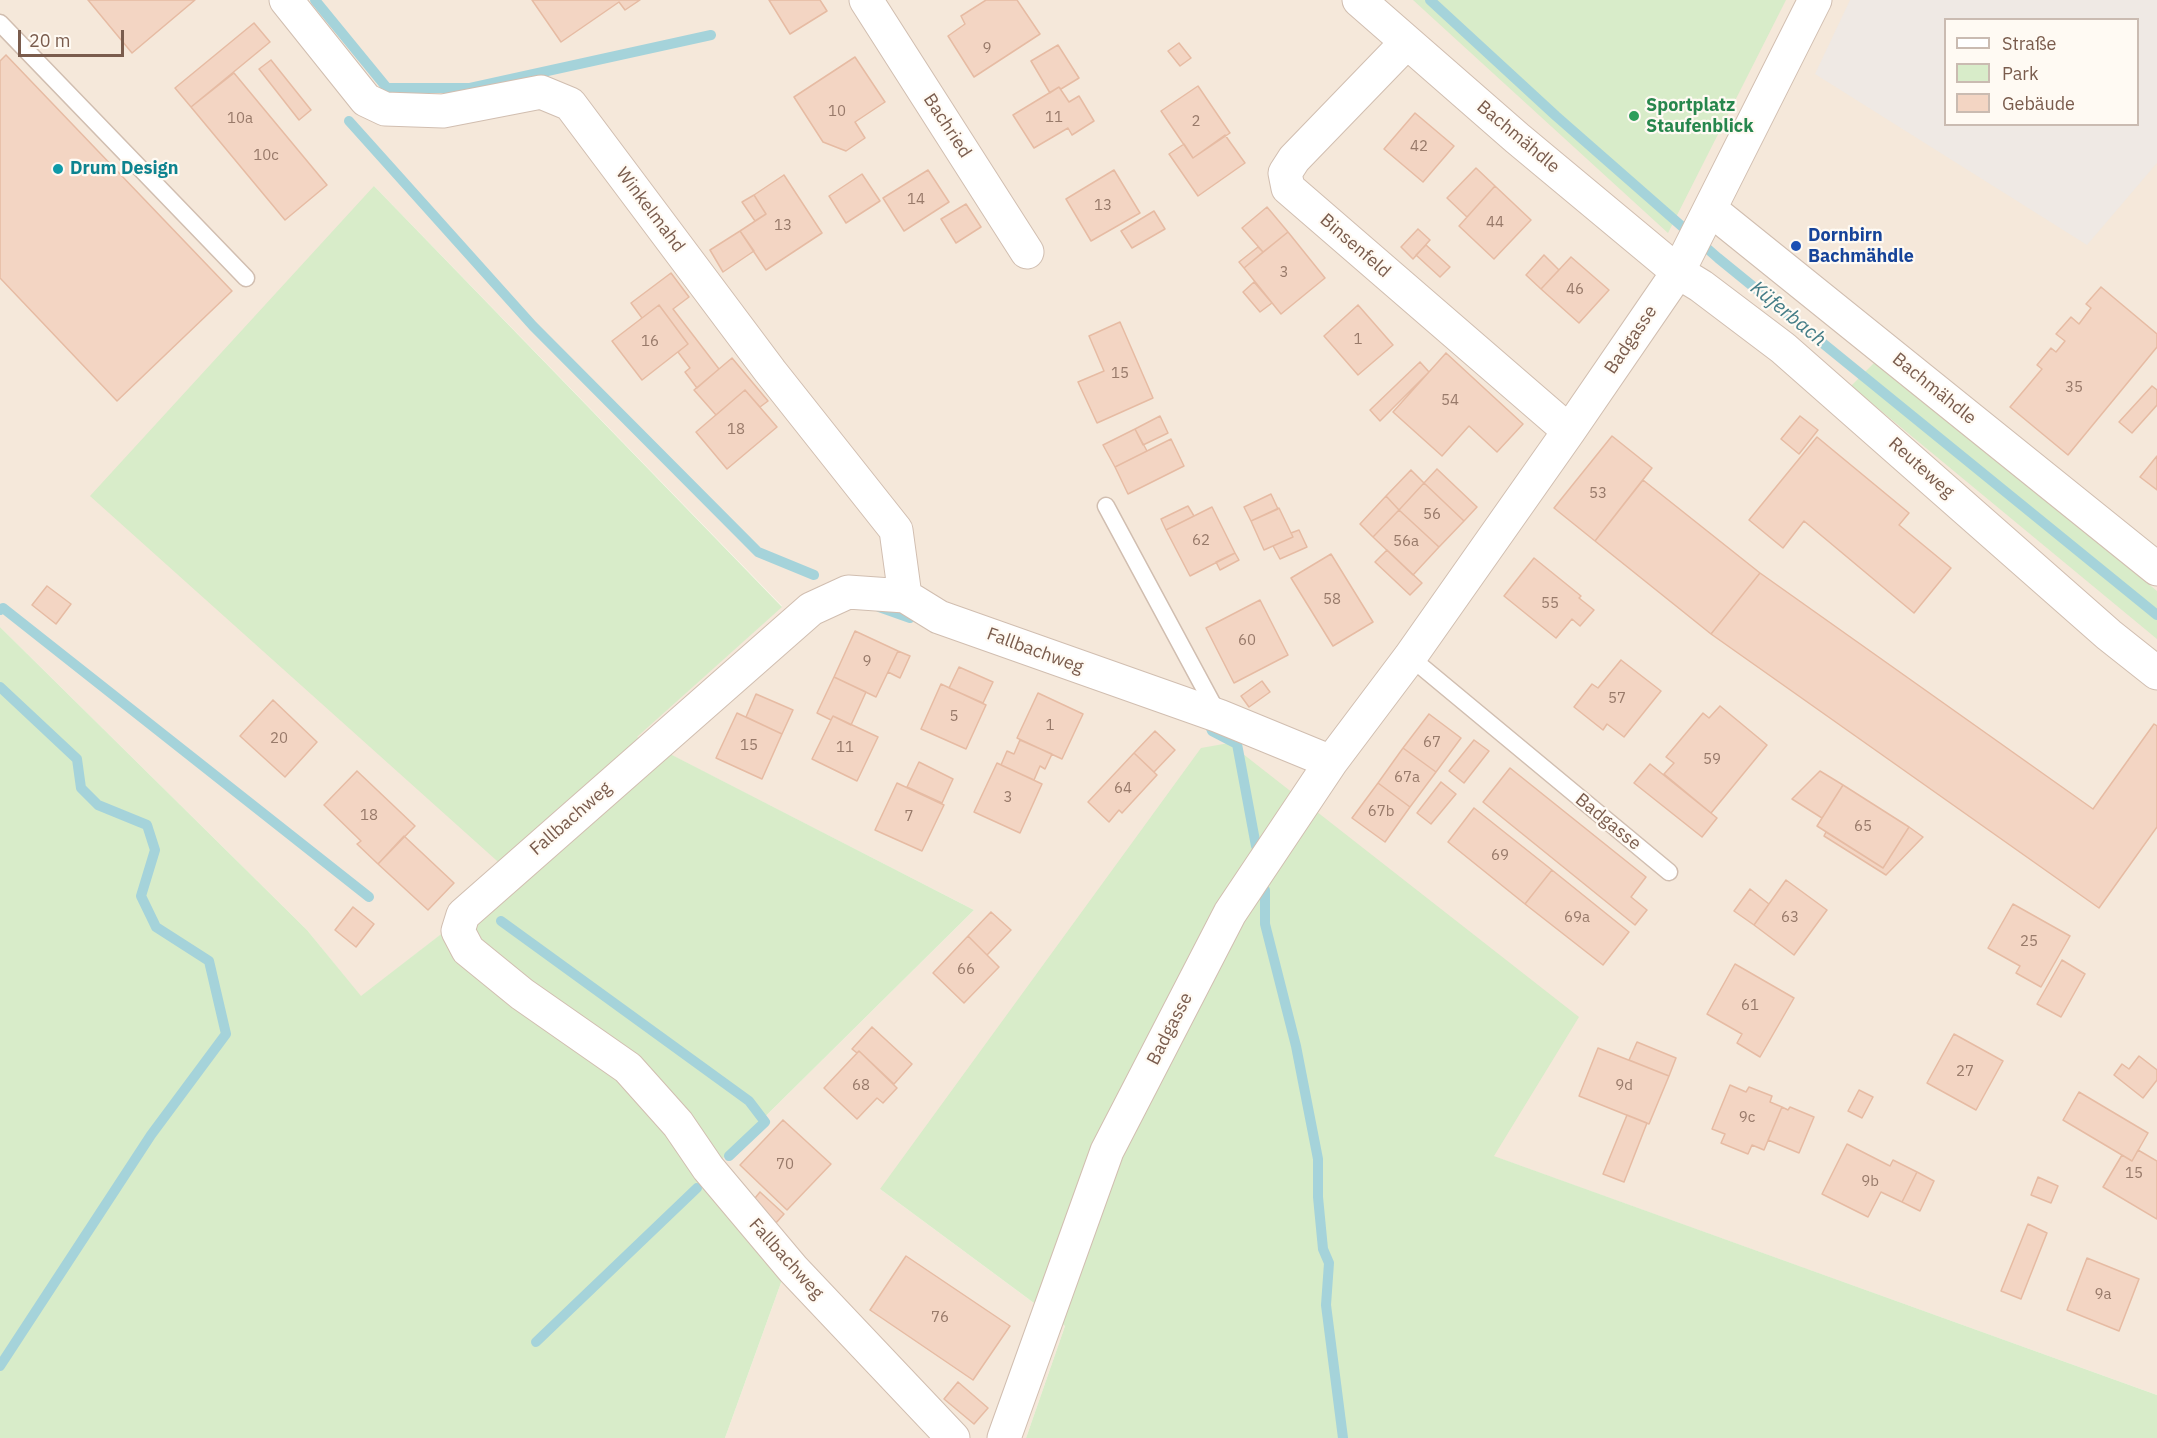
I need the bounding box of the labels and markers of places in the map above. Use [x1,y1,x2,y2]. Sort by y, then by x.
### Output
place label: Sportplatz Staufenblick [1646,95,1754,138]
marker: Sportplatz Staufenblick [1627,109,1641,123]
place label: Drum Design [70,158,178,180]
marker: Drum Design [51,162,65,176]
place label: Dornbirn Bachmähdle [1808,225,1914,268]
marker: Dornbirn Bachmähdle [1789,239,1803,253]

